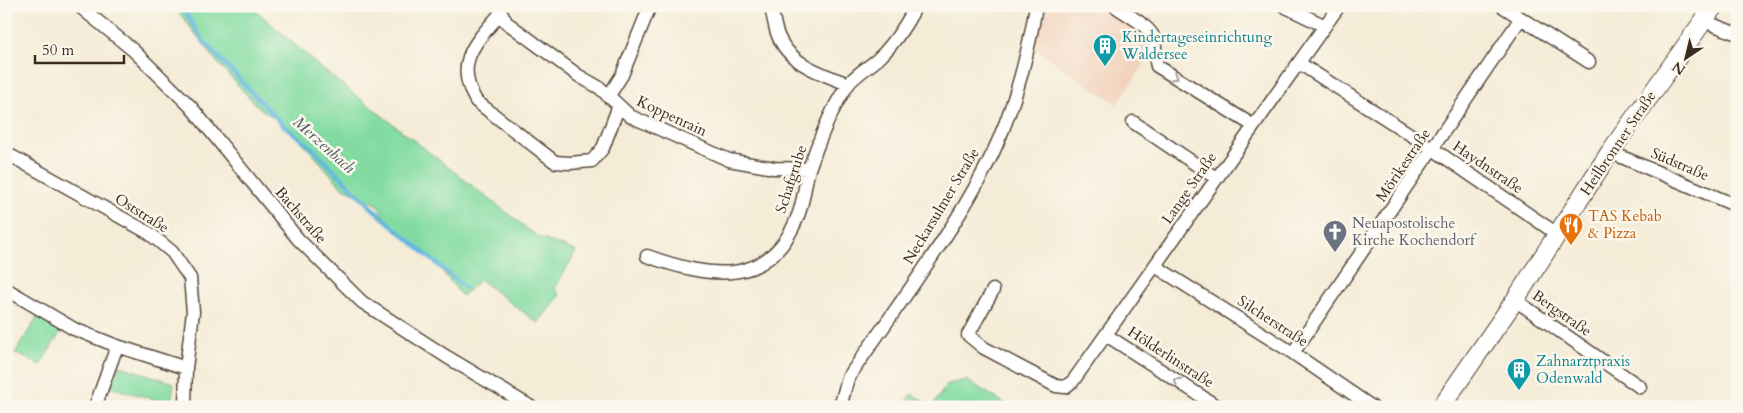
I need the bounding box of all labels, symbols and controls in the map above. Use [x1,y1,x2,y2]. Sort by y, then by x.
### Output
place label: Kindertageseinrichtung Waldersee [1121,27,1272,64]
scale bar [35,32,124,64]
north arrow [1660,32,1710,82]
building icon: Kindertageseinrichtung Waldersee [1092,33,1118,67]
text: 50 m [42,40,74,60]
text: N [1668,57,1689,80]
one-way arrow [1170,71,1179,81]
street label: Heilbronner Straße [1576,87,1661,199]
street label: Koppenrain [634,91,711,141]
water label: Merzenbach [288,111,360,179]
street label: Mörikestraße [1371,124,1435,206]
street label: Haydnstraße [1449,136,1527,198]
street label: Schafgrube [771,142,811,216]
street label: Südstraße [1648,143,1712,185]
street label: Neckarsulmer Straße [898,144,984,268]
street label: Lange Straße [1157,148,1221,228]
street label: Bachstraße [271,182,331,248]
street label: Oststraße [111,189,173,238]
place label: TAS Kebab & Pizza [1588,206,1662,243]
restaurant icon: TAS Kebab & Pizza [1558,212,1584,246]
place label: Neuapostolische Kirche Kochendorf [1352,213,1477,250]
church icon: Neuapostolische Kirche Kochendorf [1322,219,1348,253]
street label: Bergstraße [1528,285,1596,341]
street label: Silcherstraße [1234,291,1312,351]
street label: Hölderlinstraße [1124,322,1218,392]
place label: Zahnarztpraxis Odenwald [1536,351,1630,388]
building icon: Zahnarztpraxis Odenwald [1506,357,1532,391]
one-way arrow [1173,377,1182,387]

